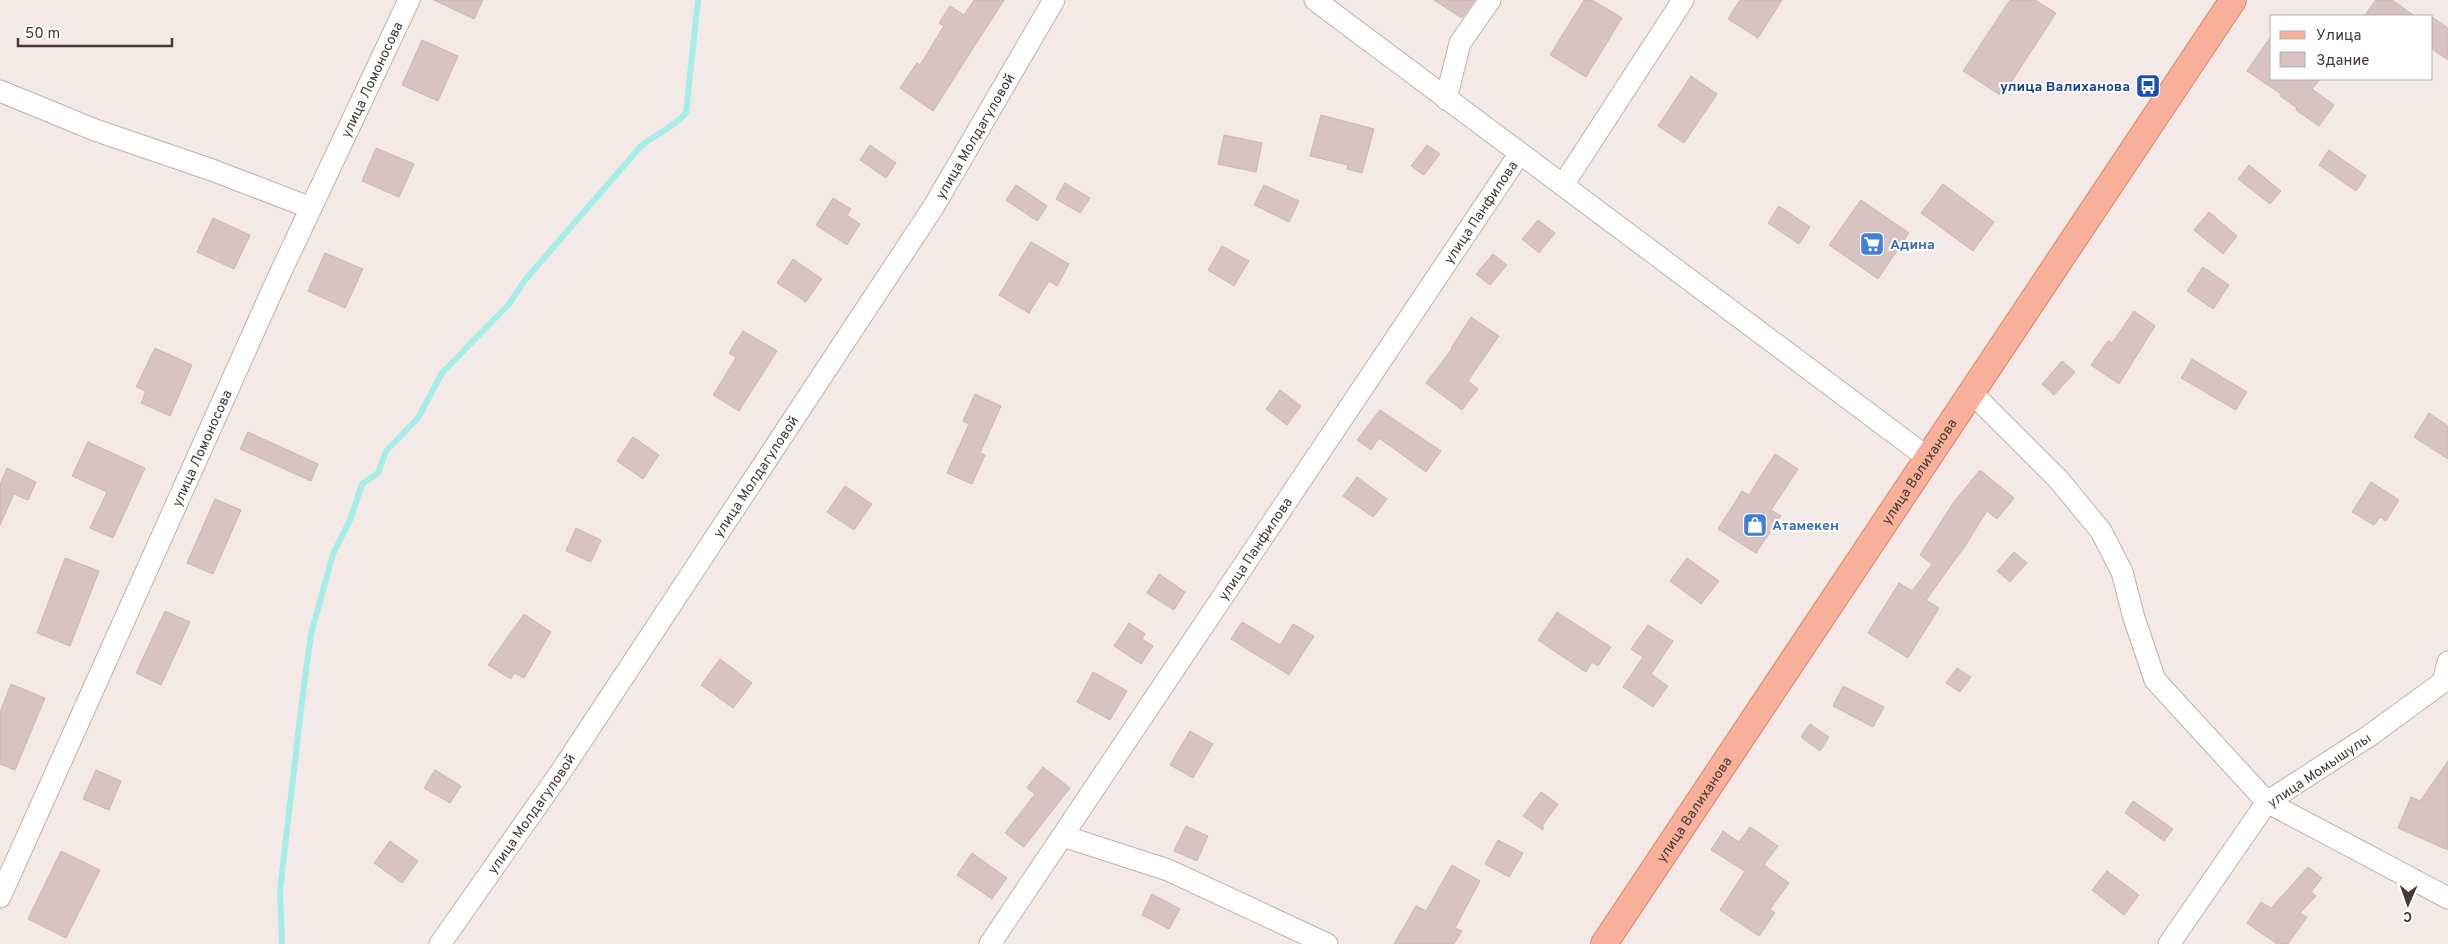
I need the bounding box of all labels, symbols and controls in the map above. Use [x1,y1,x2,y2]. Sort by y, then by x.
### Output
scale bar [18,15,171,47]
legend [2270,15,2433,80]
street label: улица Ломоносова [338,19,408,141]
text: 50 m [25,25,60,44]
text: Улица [2316,27,2361,46]
text: Здание [2316,52,2369,71]
street label: улица Молдагуловой [933,71,1019,203]
bus stop icon: улица Валиханова [2135,73,2161,99]
place label: улица Валиханова [2000,79,2130,96]
street label: улица Панфилова [1441,158,1522,268]
supermarket icon: Адина [1859,231,1885,257]
place label: Адина [1890,237,1935,254]
street label: улица Ломоносова [169,388,237,510]
street label: улица Молдагуловой [710,413,803,542]
street label: улица Валиханова [1879,416,1962,528]
street label: улица Панфилова [1216,495,1297,604]
shop icon: Атамекен [1742,512,1768,538]
place label: Атамекен [1772,518,1839,535]
street label: улица Момышулы [2265,730,2375,812]
street label: улица Молдагуловой [485,751,580,878]
street label: улица Валиханова [1654,754,1736,866]
north arrow [2383,879,2433,929]
text: С [2403,907,2412,924]

